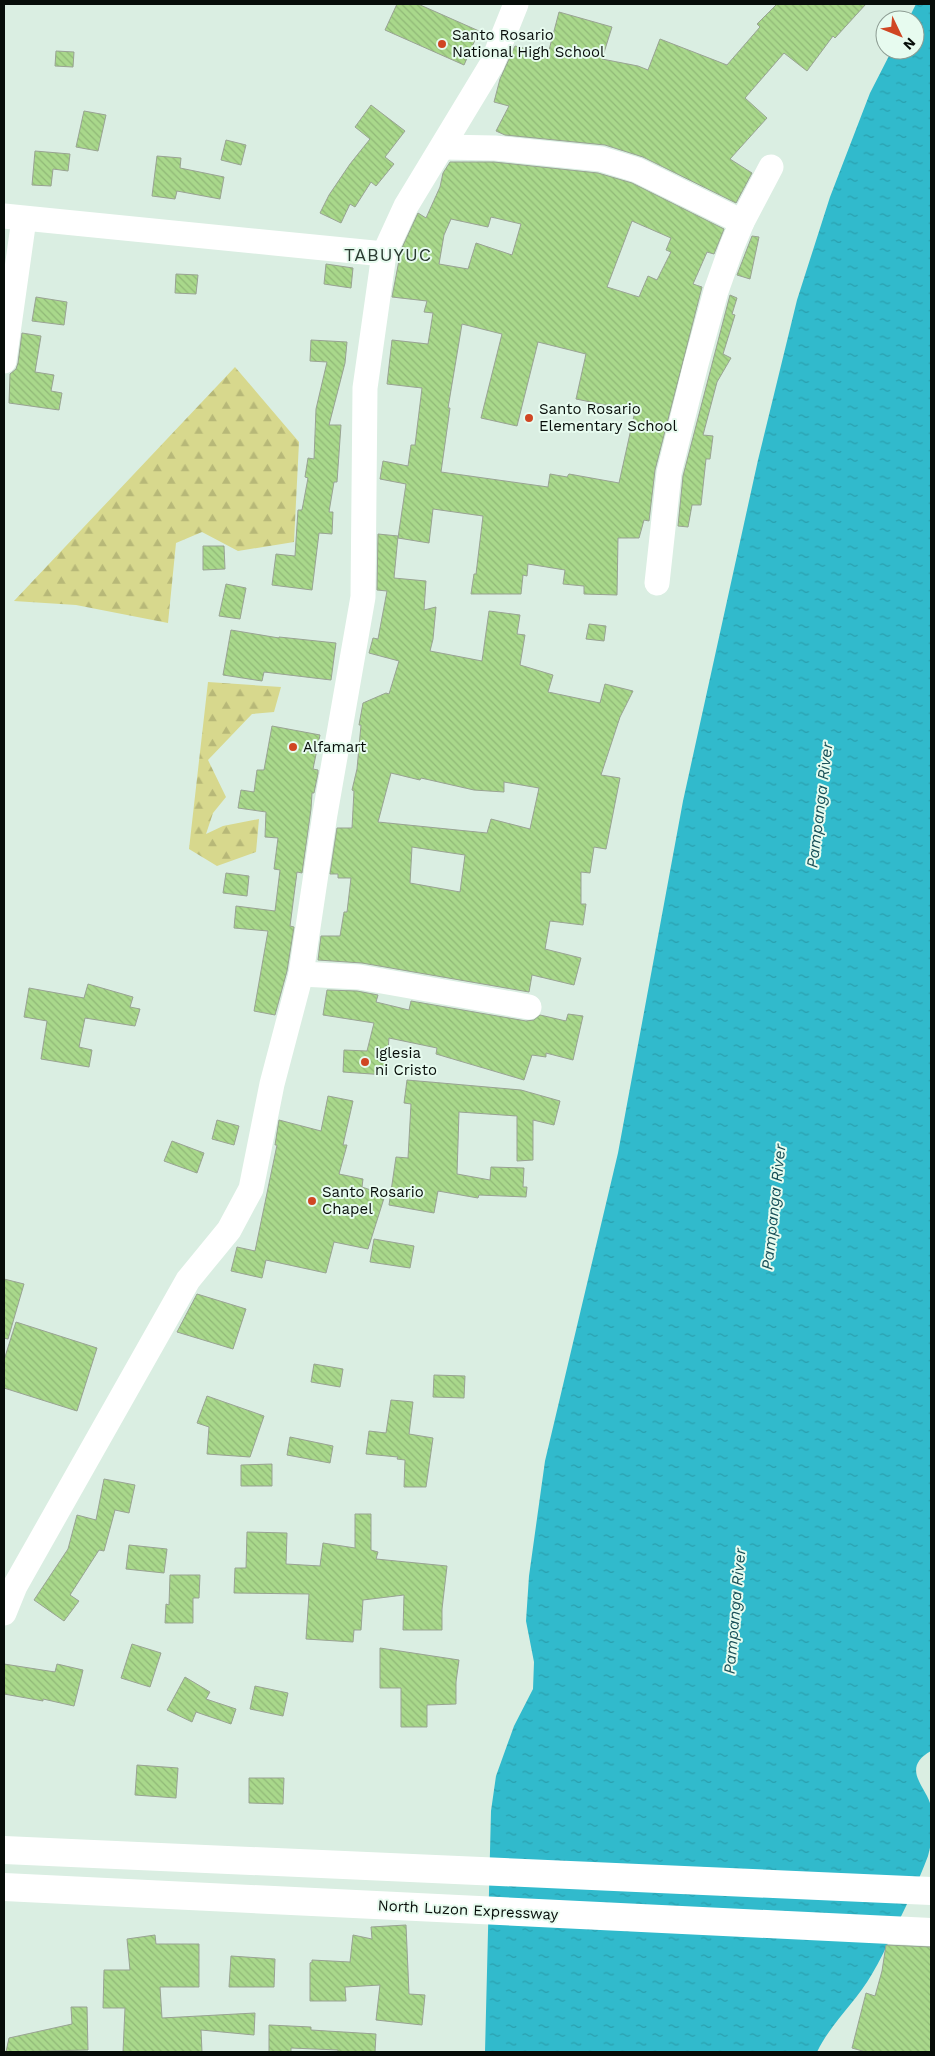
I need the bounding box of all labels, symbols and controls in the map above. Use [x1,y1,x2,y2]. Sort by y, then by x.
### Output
north arrow [875,10,925,60]
place label: Santo Rosario National High School [452,26,605,61]
text: N [900,35,919,53]
marker: Santo Rosario National High School [436,38,448,50]
district label: TABUYUC [344,244,432,265]
place label: Santo Rosario Elementary School [539,400,678,435]
marker: Santo Rosario Elementary School [523,412,535,424]
place label: Alfamart [303,738,367,756]
water label: Pampanga River [802,740,837,869]
marker: Alfamart [287,741,299,753]
place label: Iglesia ni Cristo [375,1044,437,1079]
marker: Iglesia ni Cristo [359,1056,371,1068]
water label: Pampanga River [757,1142,790,1271]
place label: Santo Rosario Chapel [322,1183,424,1218]
marker: Santo Rosario Chapel [306,1195,318,1207]
water label: Pampanga River [720,1546,750,1675]
street label: North Luzon Expressway [377,1896,559,1924]

